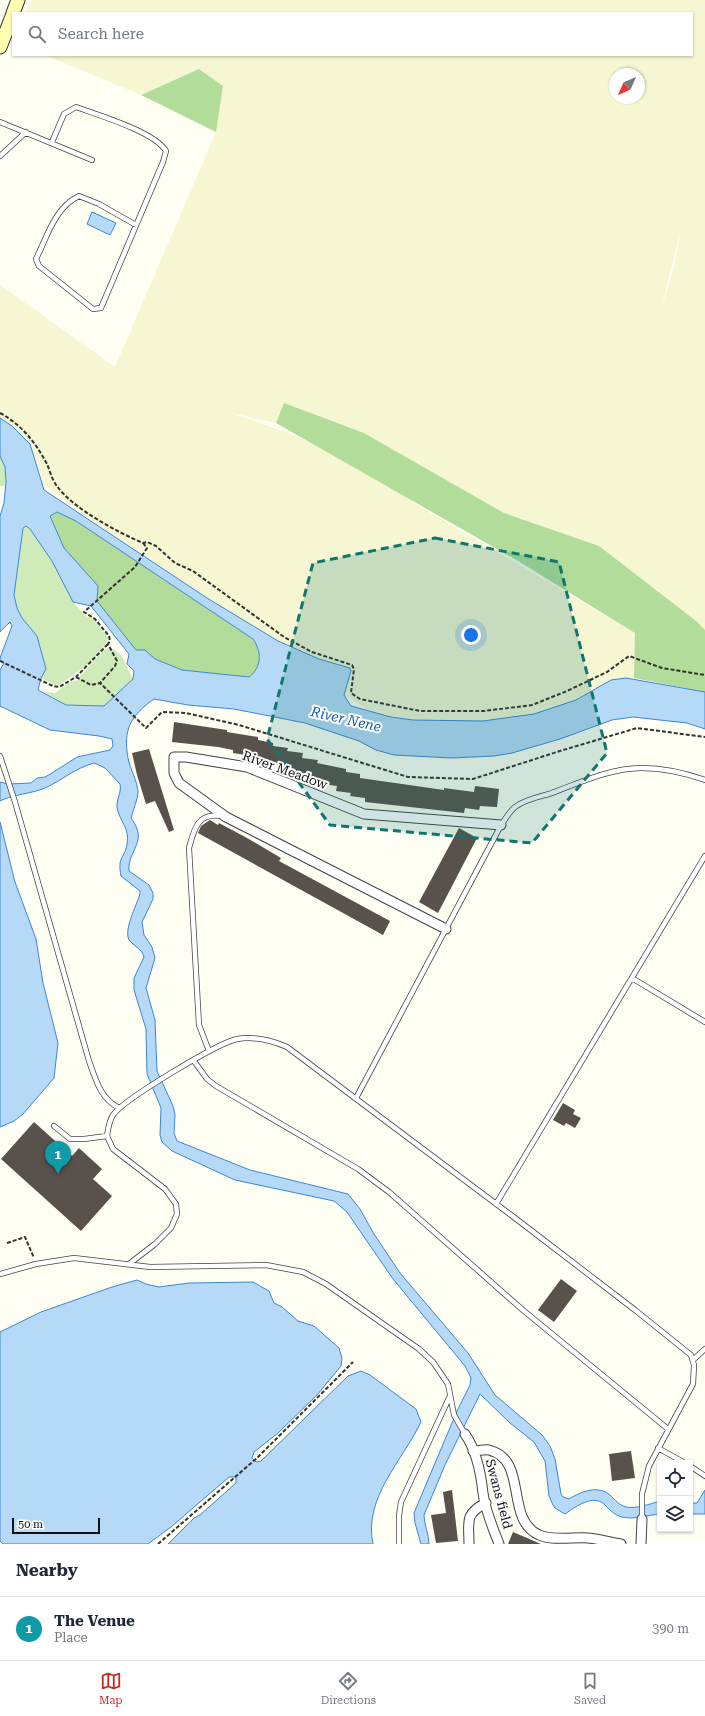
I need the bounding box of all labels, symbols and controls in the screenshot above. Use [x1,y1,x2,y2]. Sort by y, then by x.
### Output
search box [12,12,693,56]
icon: search [26,23,48,45]
text: Search here [58,25,144,43]
north arrow [609,68,645,104]
your location [461,625,481,645]
water label: River Nene [308,703,383,735]
street label: River Meadow [240,748,330,792]
pin: 1 [45,1141,71,1174]
street label: Swans field [482,1457,516,1531]
map controls [657,1460,693,1532]
button: locate [657,1460,693,1496]
button: layers [657,1496,693,1532]
scale bar [12,1516,100,1535]
text: 50 m [18,1518,43,1531]
text: Nearby [16,1560,78,1580]
text: The Venue [54,1612,135,1630]
text: 1 [25,1621,33,1636]
text: 390 m [652,1621,689,1636]
text: Place [54,1630,88,1645]
tab: Map [99,1670,123,1707]
tab: Directions [321,1670,376,1707]
tab: Saved [574,1670,606,1707]

